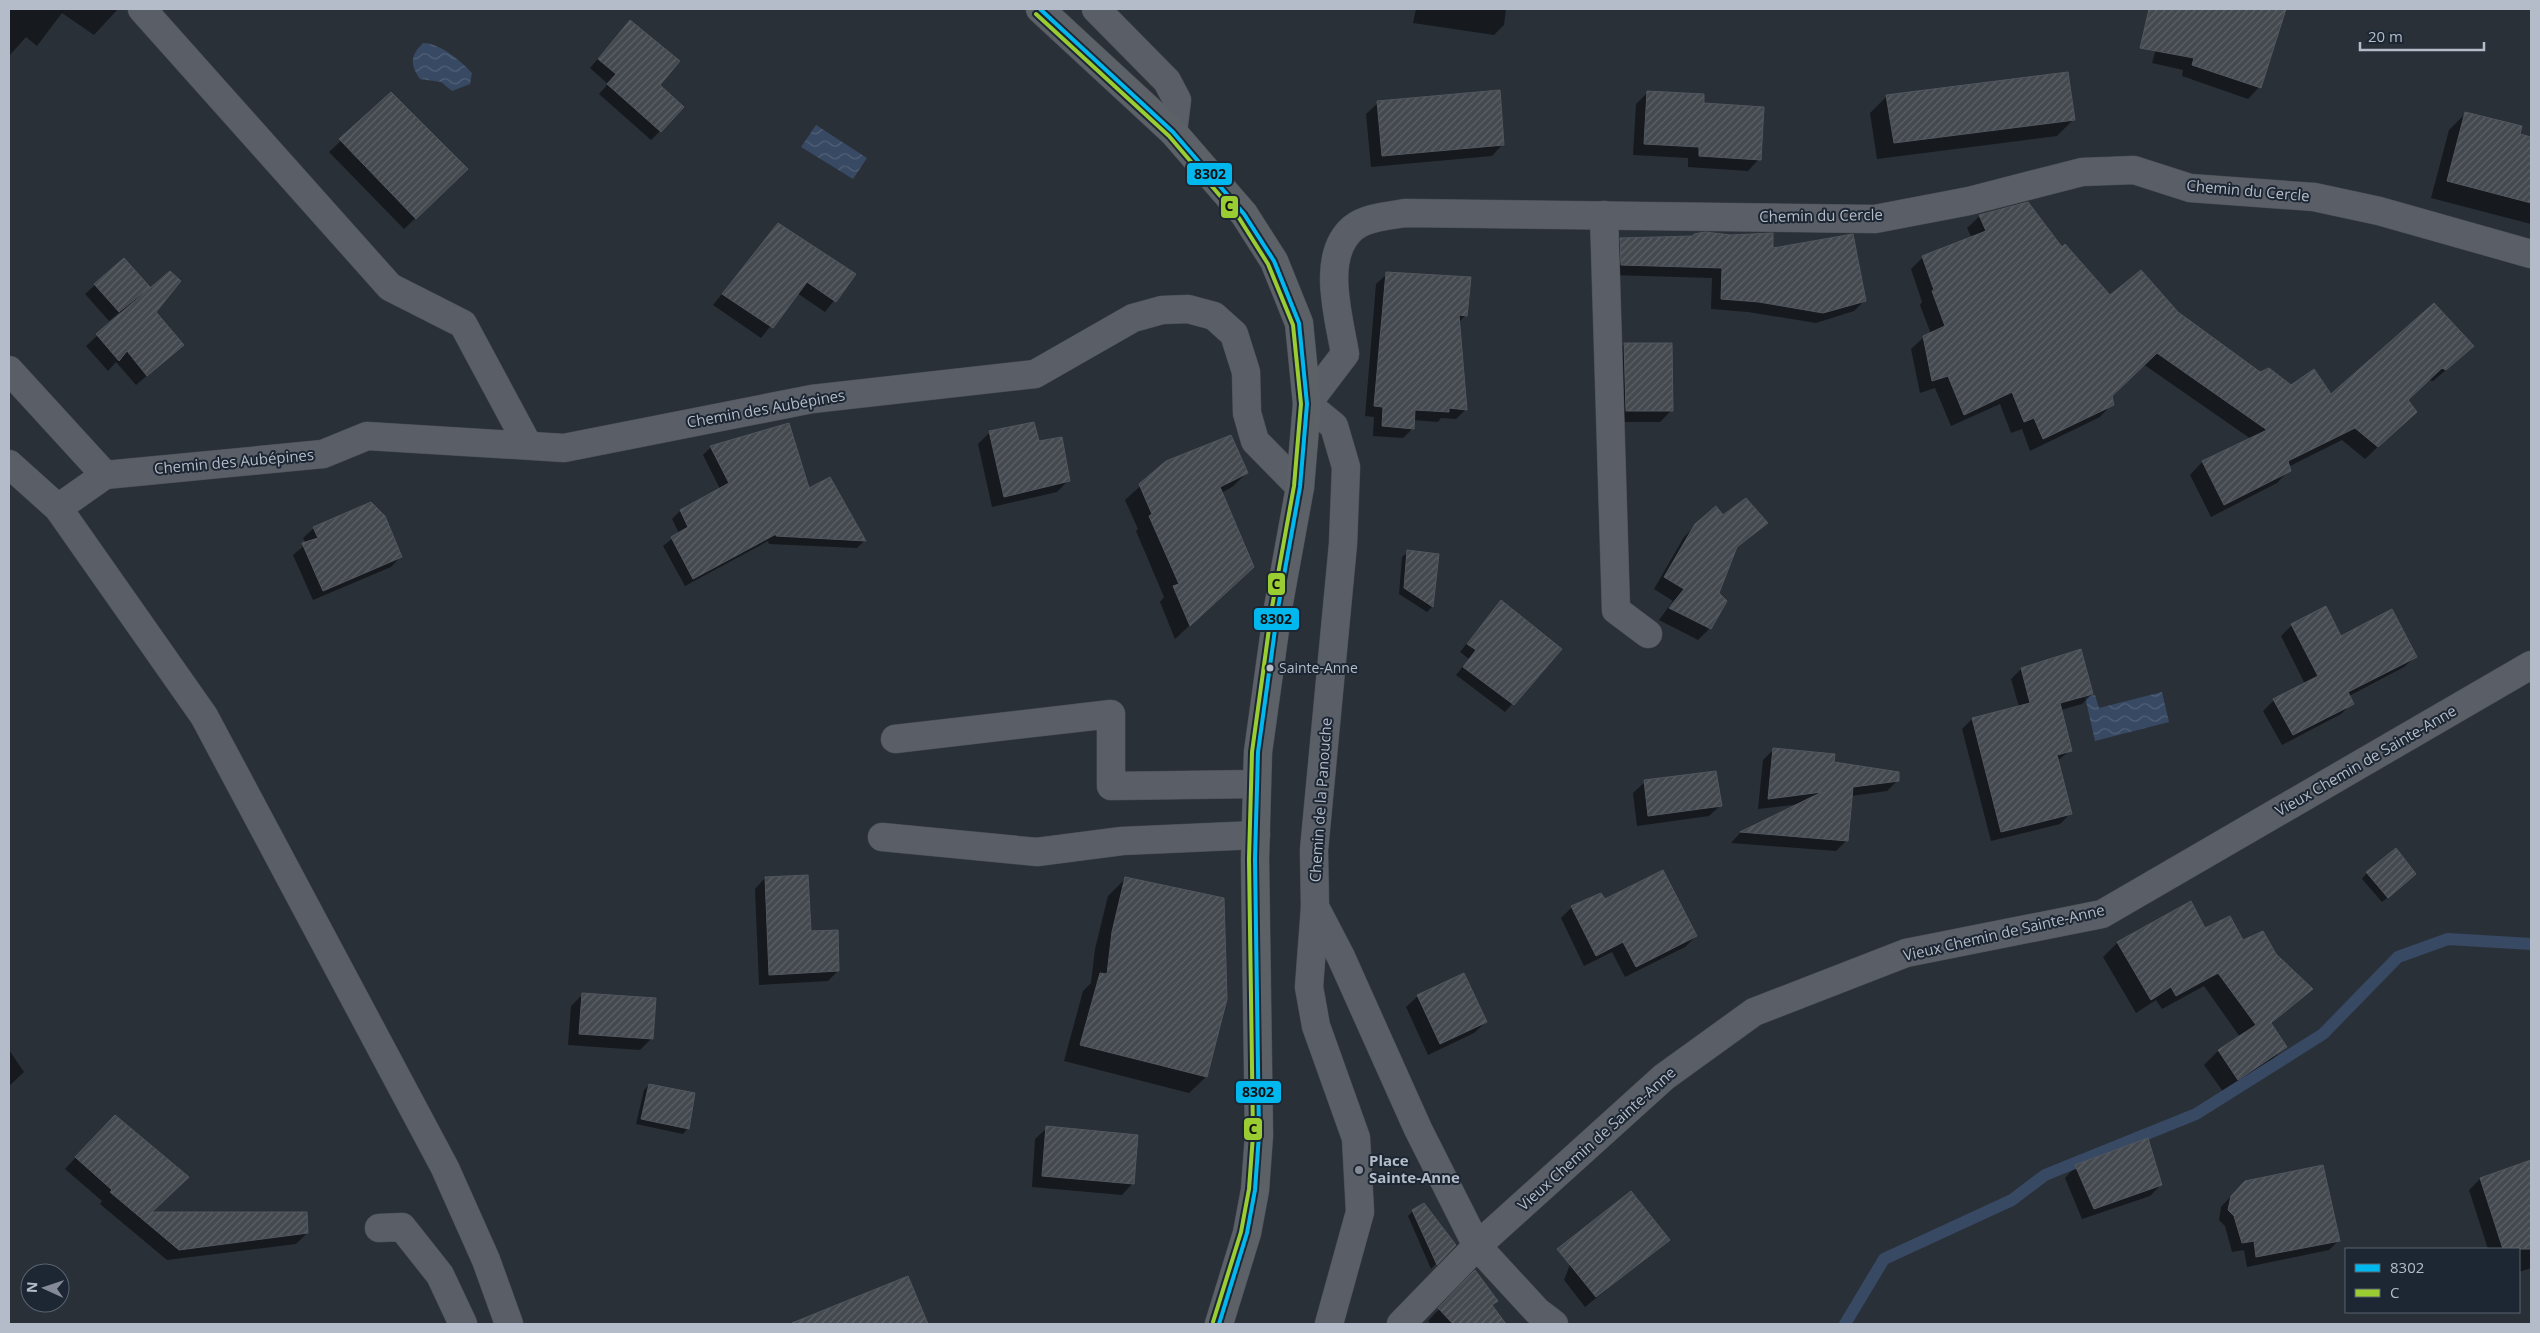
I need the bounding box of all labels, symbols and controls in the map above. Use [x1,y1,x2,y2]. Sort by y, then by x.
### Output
scale bar [2360,20,2484,52]
text: 20 m [2368,26,2403,46]
line badge: 8302 [1186,162,1233,186]
text: 8302 [1194,164,1226,183]
street label: Chemin du Cercle [2186,175,2310,205]
line badge: C [1220,195,1239,219]
text: C [1225,196,1234,215]
street label: Chemin du Cercle [1759,204,1883,226]
street label: Chemin des Aubépines [685,384,847,432]
street label: Chemin des Aubépines [153,444,315,478]
line badge: C [1267,572,1286,596]
text: C [1272,574,1281,593]
line badge: 8302 [1253,607,1300,631]
text: 8302 [1260,609,1292,628]
place label: Sainte-Anne [1279,658,1358,677]
marker: Sainte-Anne [1265,663,1275,673]
street label: Vieux Chemin de Sainte-Anne [2271,700,2460,820]
street label: Chemin de la Panouche [1304,717,1336,883]
street label: Vieux Chemin de Sainte-Anne [1901,899,2106,965]
street label: Vieux Chemin de Sainte-Anne [1513,1062,1680,1215]
line badge: 8302 [1235,1080,1282,1104]
text: 8302 [1242,1082,1274,1101]
line badge: C [1243,1117,1263,1141]
text: C [1249,1119,1258,1138]
place label: Place Sainte-Anne [1369,1150,1460,1187]
marker: Place Sainte-Anne [1353,1164,1365,1176]
legend [2345,1248,2520,1313]
text: 8302 [2390,1257,2424,1277]
north arrow [20,1263,70,1313]
text: N [22,1281,41,1293]
text: C [2390,1282,2399,1302]

